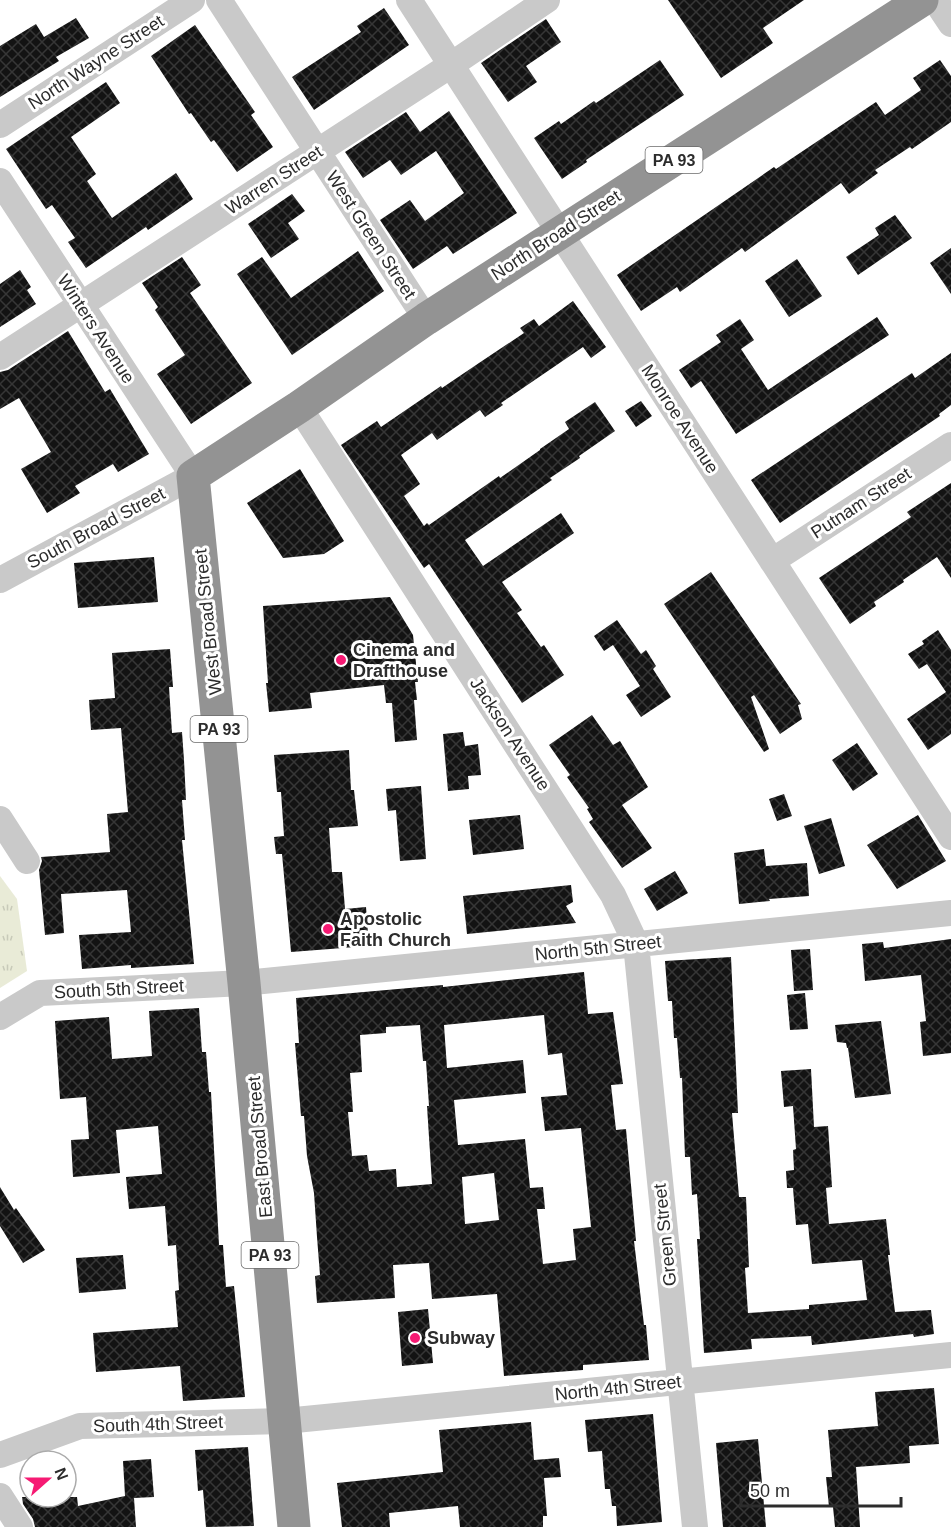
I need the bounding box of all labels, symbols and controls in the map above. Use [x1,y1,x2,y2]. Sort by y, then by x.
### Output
street label: North Wayne Street [25,11,167,113]
street label: Warren Street [222,141,326,219]
road number: PA 93 [646,147,702,173]
street label: West Green Street [322,167,420,303]
street label: North Broad Street [488,186,624,284]
street label: Winters Avenue [53,271,139,387]
street label: Monroe Avenue [637,361,723,477]
street label: Putnam Street [807,463,915,543]
street label: South Broad Street [24,483,168,573]
street label: West Broad Street [190,548,226,696]
place label: Cinema and Drafthouse [353,640,455,681]
marker: Cinema and Drafthouse [334,653,348,667]
street label: Jackson Avenue [466,674,554,794]
road number: PA 93 [190,716,248,742]
place label: Apostolic Faith Church [340,909,451,950]
marker: Apostolic Faith Church [321,922,335,936]
street label: North 5th Street [534,931,662,965]
street label: South 5th Street [54,976,184,1002]
street label: East Broad Street [244,1075,276,1219]
street label: Green Street [650,1183,680,1287]
road number: PA 93 [242,1242,298,1268]
place label: Subway [427,1328,495,1348]
marker: Subway [408,1331,422,1345]
street label: North 4th Street [554,1371,682,1405]
street label: South 4th Street [93,1412,223,1436]
north arrow [18,1449,78,1509]
text: N [52,1465,72,1482]
scale bar [741,1470,902,1508]
text: 50 m [750,1481,790,1501]

